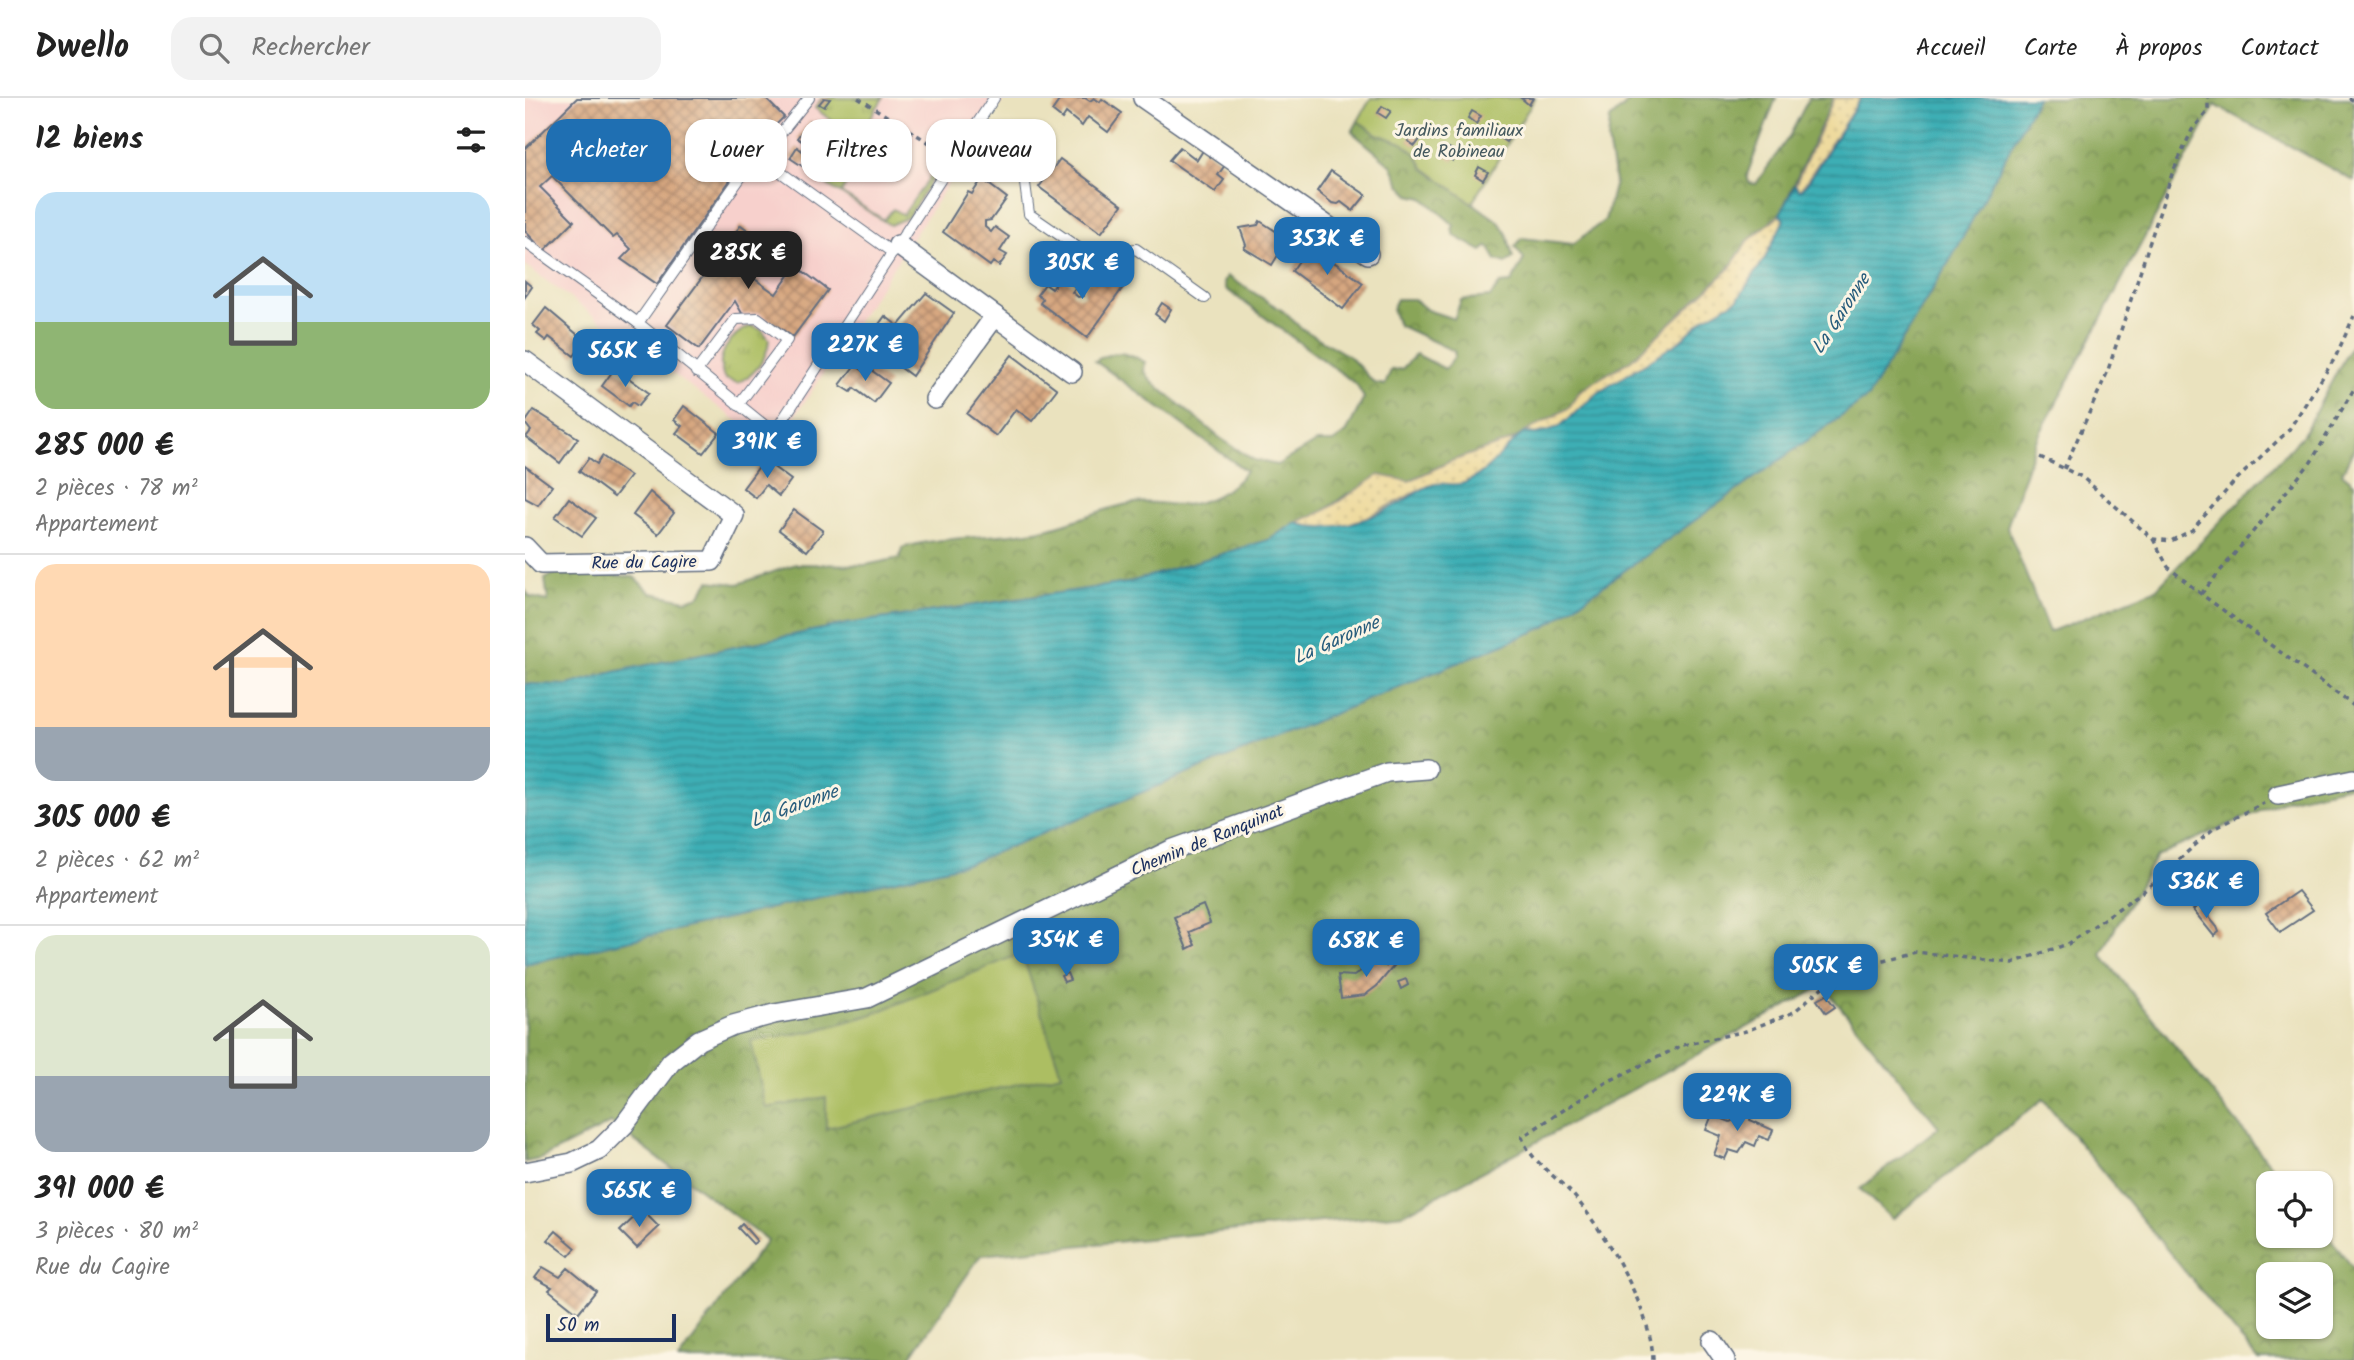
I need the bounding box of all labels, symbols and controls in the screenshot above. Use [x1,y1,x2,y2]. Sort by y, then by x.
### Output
search box [171,17,661,80]
text: Dwello [35,22,129,75]
text: Rechercher [251,27,370,69]
icon: search [195,29,233,67]
text: Accueil [1916,29,1986,68]
text: Carte [2024,29,2077,68]
text: À propos [2115,29,2202,68]
text: Contact [2240,29,2319,68]
text: 12 biens [35,116,143,164]
park label: Jardins familiaux de Robineau [1395,117,1523,167]
chip: Acheter [546,119,671,182]
chip: Louer [685,119,787,182]
chip: Filtres [801,119,912,182]
chip: Nouveau [926,119,1056,182]
icon: filters [452,121,490,159]
pin: 353K € [1270,218,1384,277]
text: 353K € [1290,222,1364,258]
pin: 285K € [691,232,805,291]
text: 285K € [710,236,786,272]
icon: home [200,238,326,364]
pin: 305K € [1025,242,1139,301]
text: 305K € [1045,246,1119,282]
water label: La Garonne [1804,266,1880,360]
pin: 227K € [808,324,922,383]
text: 227K € [828,328,902,364]
pin: 565K € [568,330,682,389]
text: 565K € [588,334,662,370]
pin: 391K € [710,420,824,480]
text: 285 000 € [35,423,174,471]
text: 391K € [733,425,801,461]
text: 2 pièces · 78 m² [35,471,197,507]
text: Appartement [35,507,158,543]
street label: Rue du Cagire [591,548,697,579]
water label: La Garonne [1289,608,1387,673]
icon: home [200,610,326,736]
water label: La Garonne [747,776,845,837]
text: 305 000 € [35,795,170,843]
street label: Chemin de Ranquinat [1126,797,1290,885]
text: 2 pièces · 62 m² [35,843,199,879]
pin: 536K € [2149,860,2263,920]
text: 536K € [2169,865,2243,901]
text: Appartement [35,879,158,915]
pin: 354K € [1009,918,1123,978]
pin: 658K € [1309,920,1423,979]
text: 354K € [1029,923,1103,959]
text: 658K € [1329,924,1403,960]
pin: 505K € [1769,944,1883,1004]
text: 505K € [1790,949,1862,985]
icon: home [200,981,326,1107]
pin: 229K € [1680,1074,1794,1133]
text: 229K € [1699,1078,1775,1114]
text: 391 000 € [35,1166,164,1214]
pin: 565K € [582,1170,696,1229]
map controls [2256,1171,2333,1339]
button: locate [2256,1171,2333,1248]
text: 565K € [602,1174,676,1210]
text: 3 pièces · 80 m² [35,1214,198,1250]
text: Rue du Cagire [35,1250,170,1286]
button: layers [2256,1262,2333,1339]
scale bar [546,1311,675,1343]
text: 50 m [557,1311,599,1341]

